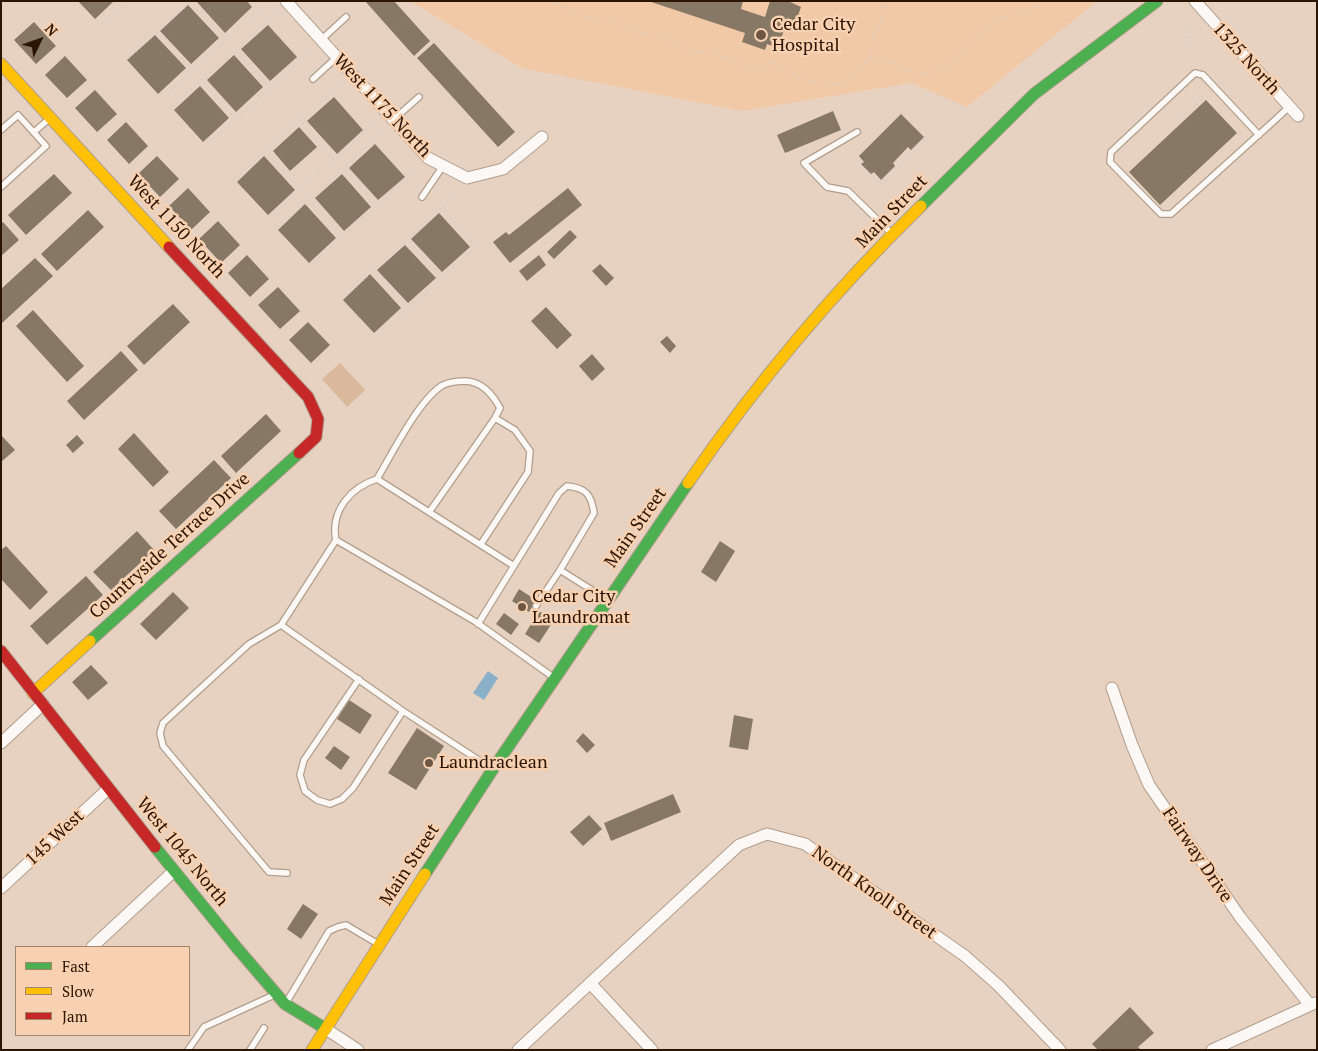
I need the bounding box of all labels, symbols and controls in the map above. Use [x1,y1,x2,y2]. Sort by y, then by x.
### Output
place label: Cedar City Hospital [772,14,855,56]
north arrow [15,15,65,65]
street label: 1325 North [1208,18,1284,100]
text: N [41,19,62,40]
marker: Cedar City Hospital [754,28,768,42]
street label: West 1175 North [329,50,435,162]
street label: West 1150 North [123,171,229,283]
street label: Main Street [852,171,932,253]
street label: Countryside Terrace Drive [85,468,255,624]
street label: Main Street [600,484,672,572]
place label: Cedar City Laundromat [532,586,630,628]
marker: Cedar City Laundromat [516,601,528,613]
place label: Laundraclean [439,752,548,774]
marker: Laundraclean [423,757,435,769]
street label: West 1045 North [132,793,232,911]
street label: Fairway Drive [1157,803,1237,907]
street label: 145 West [21,805,89,871]
street label: Main Street [376,820,444,910]
street label: North Knoll Street [808,842,940,944]
legend [15,946,190,1036]
text: Fast [62,956,90,976]
text: Slow [62,981,94,1001]
text: Jam [62,1006,88,1026]

